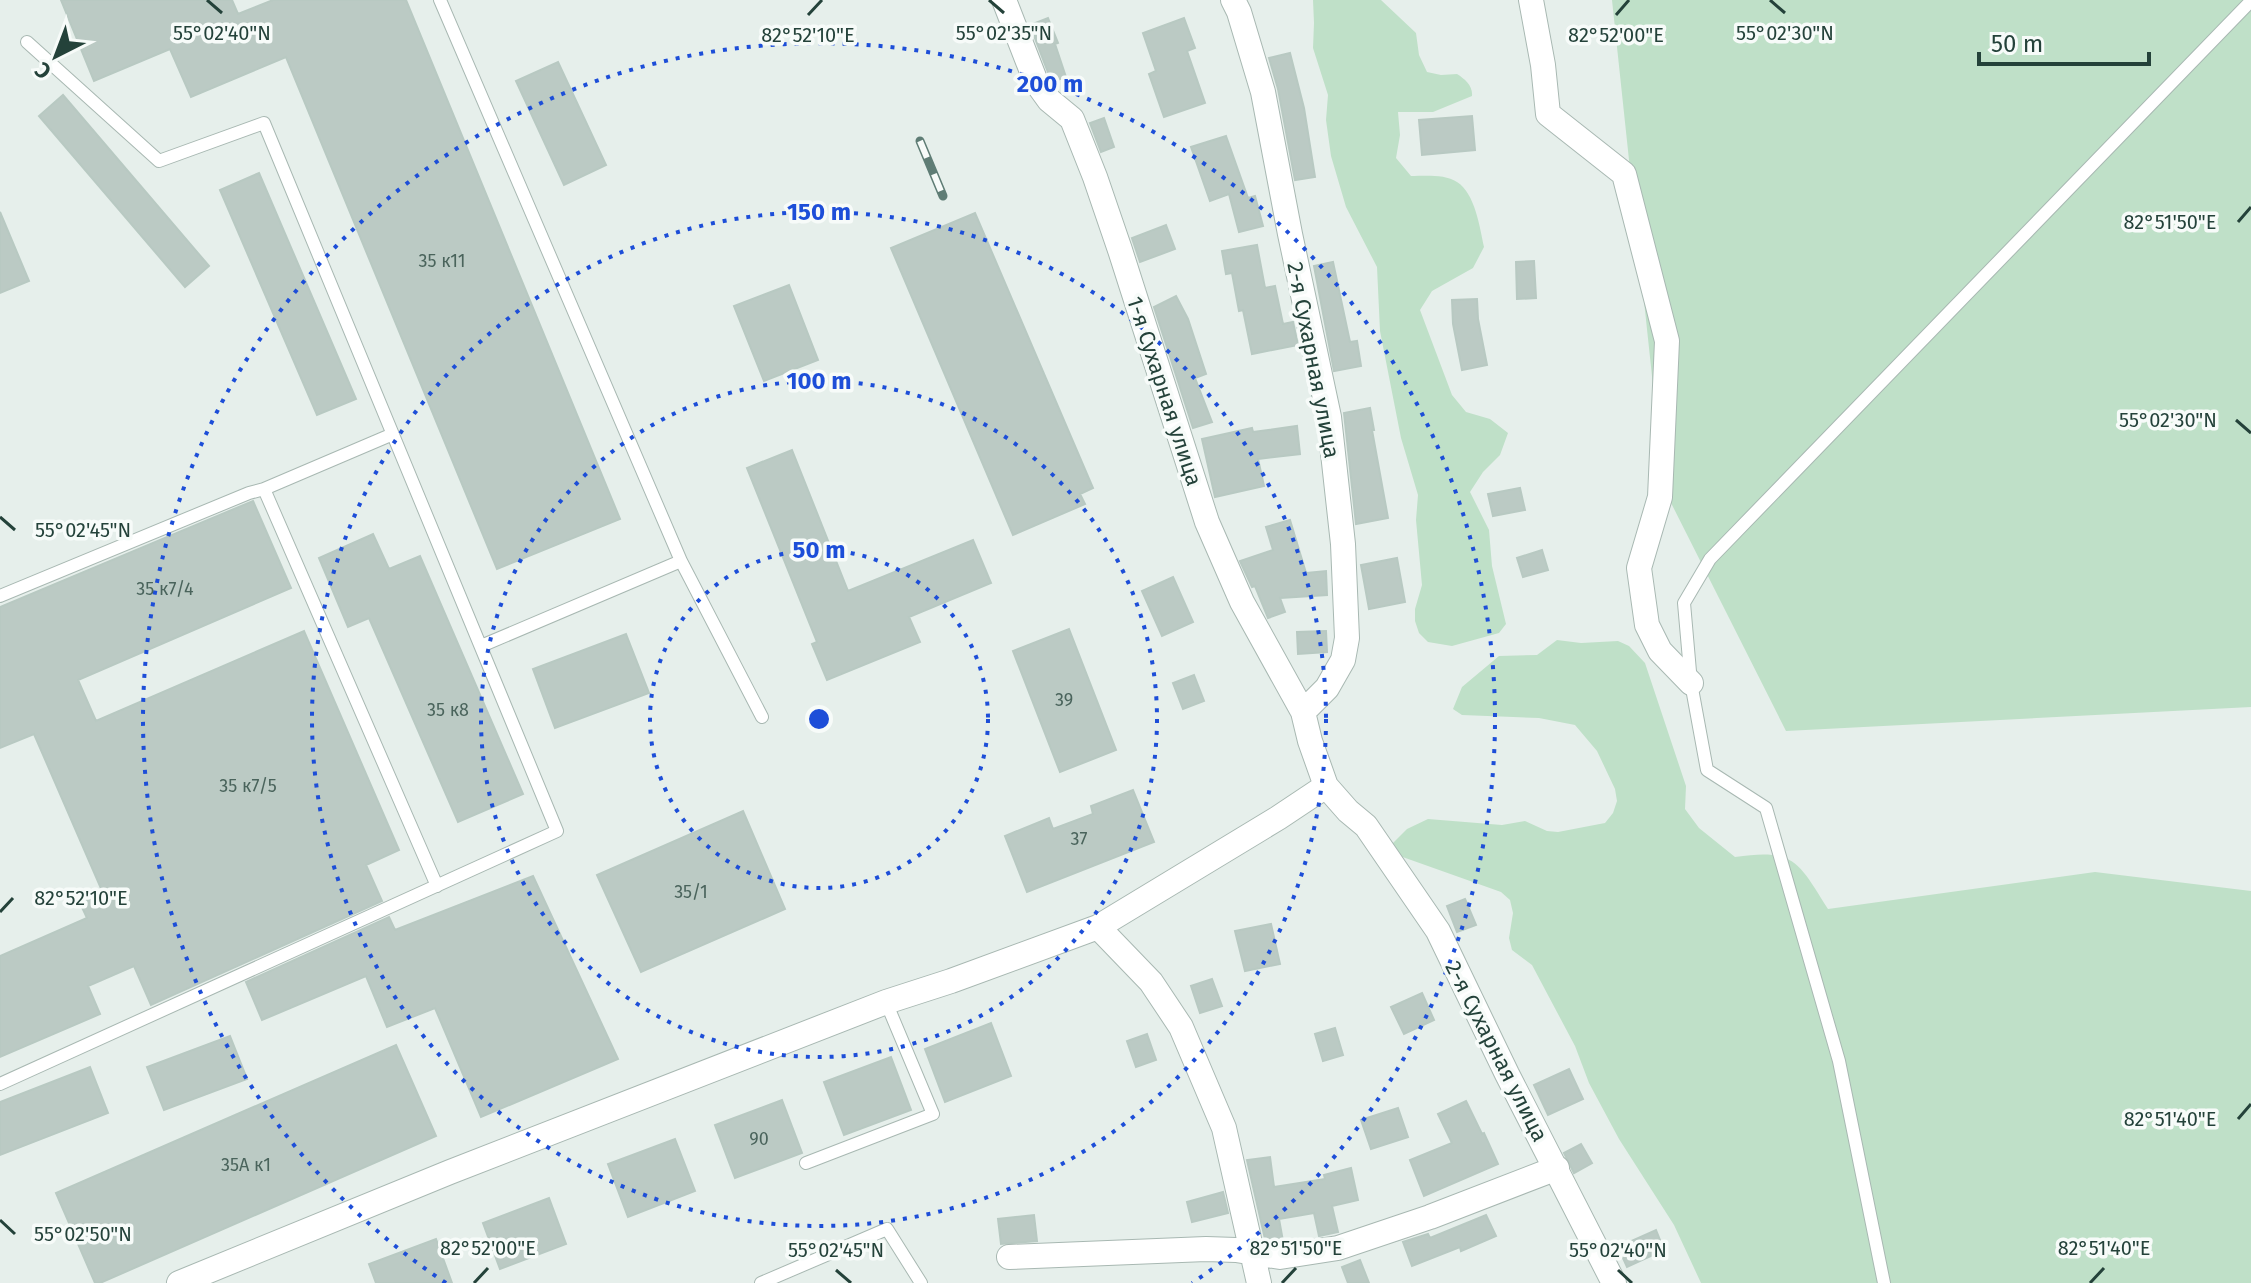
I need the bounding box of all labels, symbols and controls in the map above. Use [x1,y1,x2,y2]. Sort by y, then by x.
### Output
north arrow [16,16,96,96]
scale bar [1979,16,2149,66]
text: 55°02'40"N [173,21,271,45]
text: 55°02'35"N [956,21,1052,45]
text: 55°02'30"N [1736,21,1834,45]
text: 82°52'10"E [761,23,855,47]
text: 82°52'00"E [1568,23,1664,47]
text: 50 m [1991,30,2043,58]
text: С [29,56,57,85]
text: 200 m [1017,70,1083,98]
text: 150 m [787,198,851,226]
text: 82°51'50"E [2124,210,2216,234]
house number: 35 к11 [418,250,466,272]
street label: 2-я Сухарная улица [1281,260,1346,460]
street label: 1-я Сухарная улица [1121,293,1208,489]
text: 100 m [786,367,852,395]
text: 55°02'30"N [2119,408,2217,432]
text: 55°02'45"N [35,518,131,542]
text: 50 m [793,536,845,564]
house number: 35 к7/4 [136,578,194,600]
house number: 39 [1055,689,1073,711]
house number: 35 к8 [427,699,469,721]
centre of rings [805,705,833,733]
house number: 35 к7/5 [219,775,277,797]
house number: 37 [1071,828,1087,850]
house number: 35/1 [674,881,708,903]
text: 82°52'10"E [34,886,128,910]
street label: 2-я Сухарная улица [1439,956,1554,1146]
text: 82°51'40"E [2124,1107,2216,1131]
house number: 90 [749,1128,769,1150]
house number: 35А к1 [221,1154,271,1176]
text: 55°02'50"N [34,1222,132,1246]
text: 82°52'00"E [440,1236,536,1260]
text: 82°51'50"E [1250,1236,1342,1260]
text: 82°51'40"E [2058,1236,2150,1260]
text: 55°02'45"N [788,1238,884,1262]
text: 55°02'40"N [1569,1238,1667,1262]

